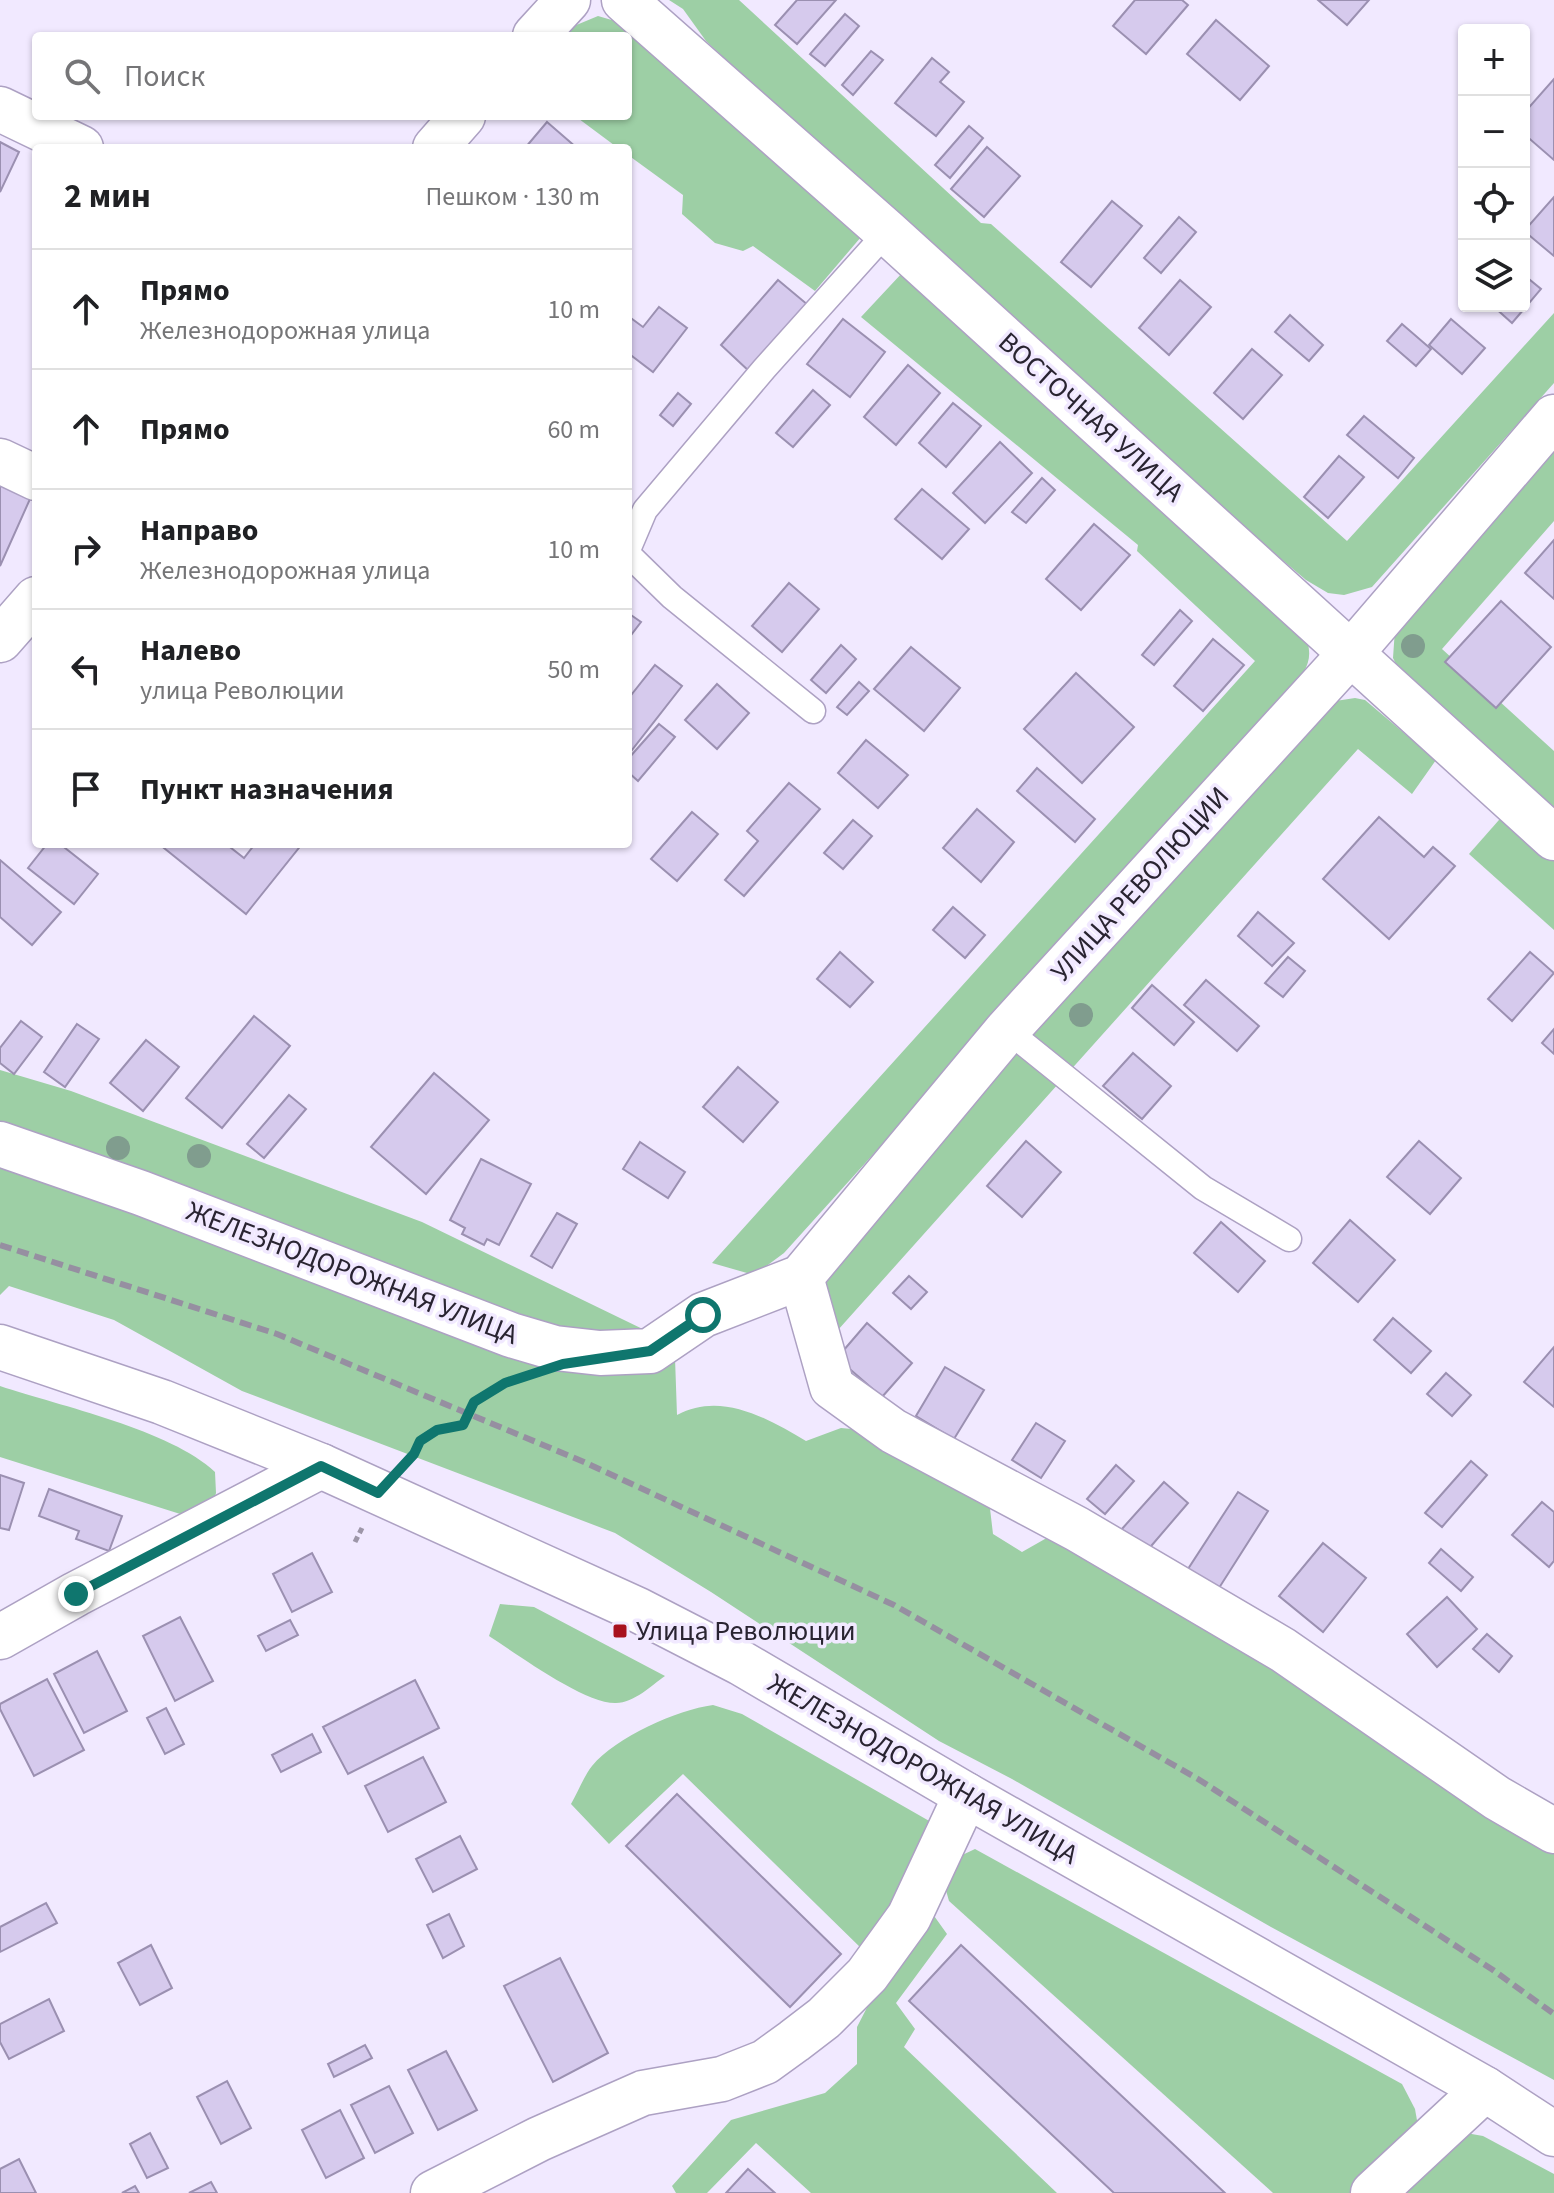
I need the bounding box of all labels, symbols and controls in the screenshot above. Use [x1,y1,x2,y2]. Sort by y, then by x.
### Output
map controls [1458,24,1530,312]
button: + [1458,24,1530,96]
search box [32,32,632,120]
icon: search [60,54,104,98]
text: Поиск [124,55,205,98]
button: − [1458,96,1530,168]
button: locate [1458,168,1530,240]
text: 2 мин [64,172,151,221]
text: Пешком · 130 m [425,178,600,215]
button: layers [1458,240,1530,312]
text: Прямо [140,269,230,312]
icon: ahead [64,287,108,331]
text: 10 m [547,291,600,328]
text: Железнодорожная улица [140,312,430,349]
street label: ВОСТОЧНАЯ УЛИЦА [989,323,1193,512]
icon: ahead [64,407,108,451]
text: Прямо [140,408,230,451]
text: 60 m [547,411,600,448]
text: Направо [140,509,258,552]
icon: right [64,527,108,571]
text: 10 m [547,531,600,568]
text: Железнодорожная улица [140,552,430,589]
text: Налево [140,629,241,672]
icon: left [64,647,108,691]
text: 50 m [547,651,600,688]
text: улица Революции [140,672,345,709]
icon: arrive [64,767,108,811]
text: Пункт назначения [140,768,394,811]
street label: УЛИЦА РЕВОЛЮЦИИ [1041,778,1239,990]
street label: ЖЕЛЕЗНОДОРОЖНАЯ УЛИЦА [180,1191,524,1355]
route start [685,1297,721,1333]
route end [58,1576,94,1612]
place label: Улица Революции [636,1611,856,1651]
marker: Улица Революции [611,1622,629,1640]
street label: ЖЕЛЕЗНОДОРОЖНАЯ УЛИЦА [760,1664,1086,1875]

